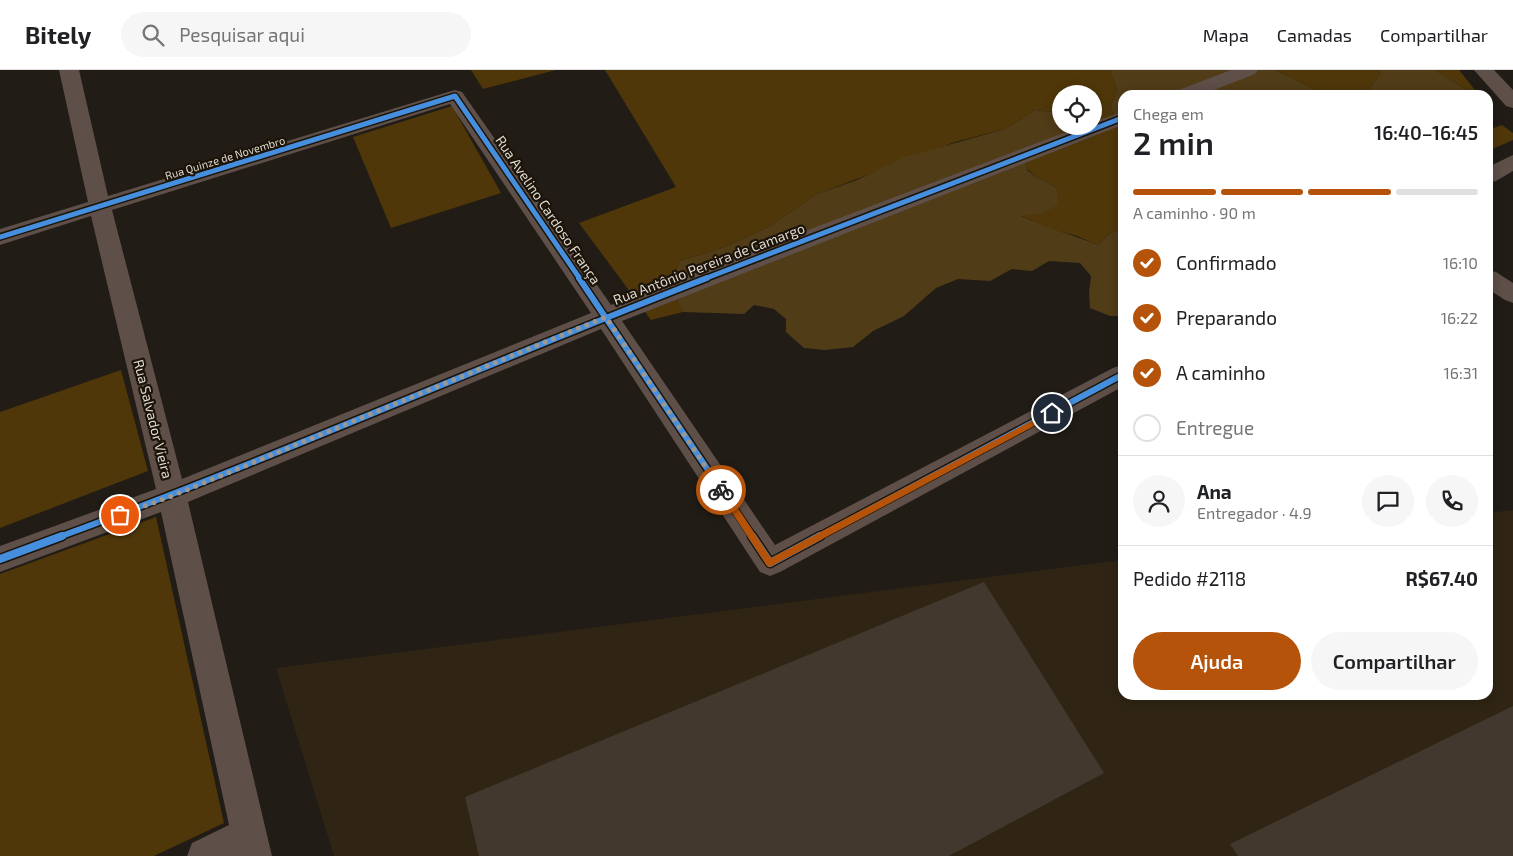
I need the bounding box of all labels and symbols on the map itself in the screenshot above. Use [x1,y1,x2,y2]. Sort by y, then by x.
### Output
street label: Rua Avelino Cardoso França [491,132,605,288]
street label: Rua Quinze de Novembro [163,133,287,183]
street label: Rua Antônio Pereira de Camargo [611,219,807,308]
street label: Rua Salvador Vieira [130,358,177,480]
pin [1031,392,1073,434]
courier [696,465,746,515]
pin [99,494,141,536]

